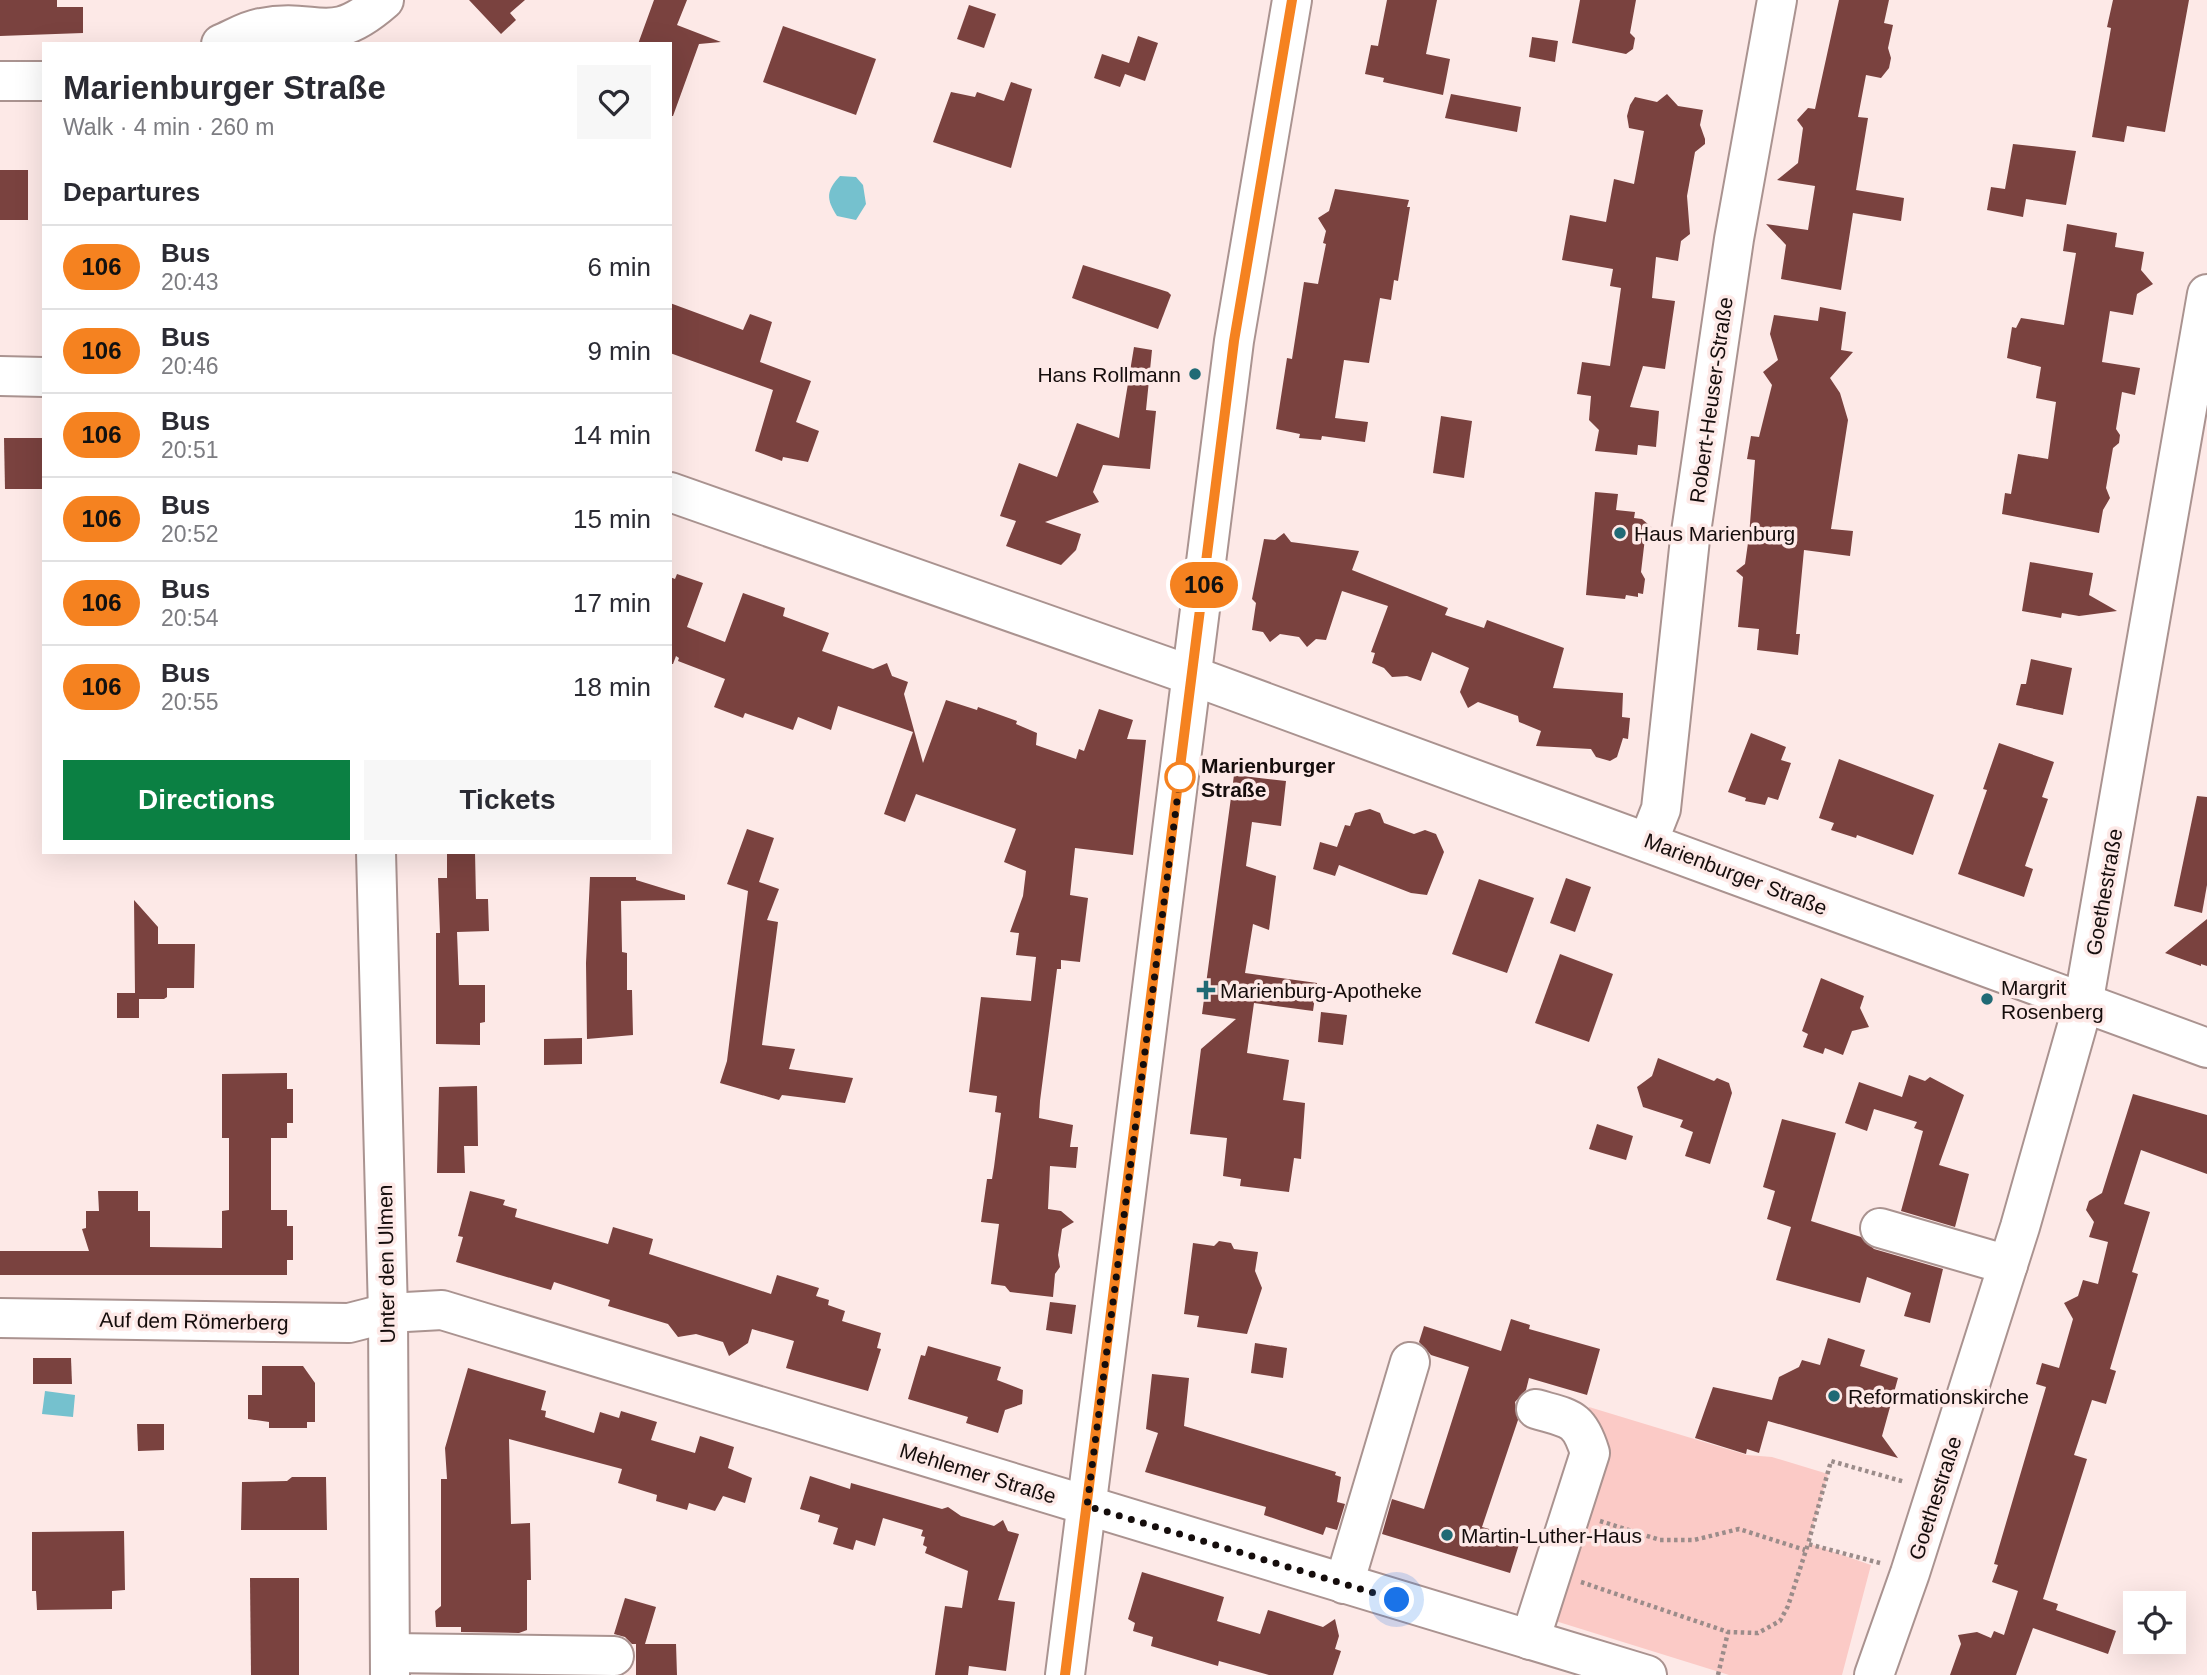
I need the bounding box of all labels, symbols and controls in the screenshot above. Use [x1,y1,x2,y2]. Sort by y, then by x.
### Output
button: heart [577,65,651,139]
text: Marienburger Straße [63,69,386,106]
text: Walk · 4 min · 260 m [63,114,274,140]
text: Departures [63,177,200,207]
text: Bus [161,238,210,268]
text: 6 min [587,252,651,282]
text: 106 [81,253,122,280]
text: 20:43 [161,269,219,295]
street label: Robert-Heuser-Straße [1685,296,1737,504]
text: Bus [161,322,210,352]
text: 9 min [587,336,651,366]
text: 106 [81,337,122,364]
text: 20:46 [161,353,219,379]
place label: Hans Rollmann [1037,363,1181,386]
marker: Hans Rollmann [1187,366,1203,382]
text: Bus [161,406,210,436]
text: 14 min [573,420,651,450]
text: 106 [81,421,122,448]
text: 20:51 [161,437,219,463]
text: Bus [161,490,210,520]
text: 15 min [573,504,651,534]
text: 106 [81,505,122,532]
text: 20:52 [161,521,219,547]
place label: Haus Marienburg [1634,522,1795,545]
marker: Haus Marienburg [1612,525,1628,541]
line badge: 106 [1164,562,1244,608]
text: 106 [1184,571,1224,598]
text: Bus [161,574,210,604]
text: 17 min [573,588,651,618]
text: 106 [81,589,122,616]
text: 20:54 [161,605,219,631]
text: Bus [161,658,210,688]
text: 18 min [573,672,651,702]
text: 106 [81,673,122,700]
text: 20:55 [161,689,219,715]
place label: Marienburger Straße [1201,754,1335,801]
button: Directions [63,760,350,840]
button: Tickets [364,760,651,840]
marker: Marienburger Straße [1165,762,1195,792]
street label: Goethestraße [2082,827,2126,957]
street label: Marienburger Straße [1641,829,1831,919]
place label: Margrit Rosenberg [2001,976,2104,1023]
place label: Marienburg-Apotheke [1220,979,1422,1002]
marker: Marienburg-Apotheke [1198,982,1214,998]
marker: Margrit Rosenberg [1979,991,1995,1007]
street label: Unter den Ulmen [373,1184,399,1344]
street label: Auf dem Römerberg [99,1308,289,1334]
place label: Reformationskirche [1848,1385,2029,1408]
marker: Reformationskirche [1826,1388,1842,1404]
street label: Goethestraße [1904,1433,1966,1563]
street label: Mehlemer Straße [897,1438,1059,1508]
place label: Martin-Luther-Haus [1461,1524,1642,1547]
marker: Martin-Luther-Haus [1439,1527,1455,1543]
your location [1379,1582,1414,1617]
map controls [2123,1591,2186,1654]
button: locate [2123,1591,2186,1654]

